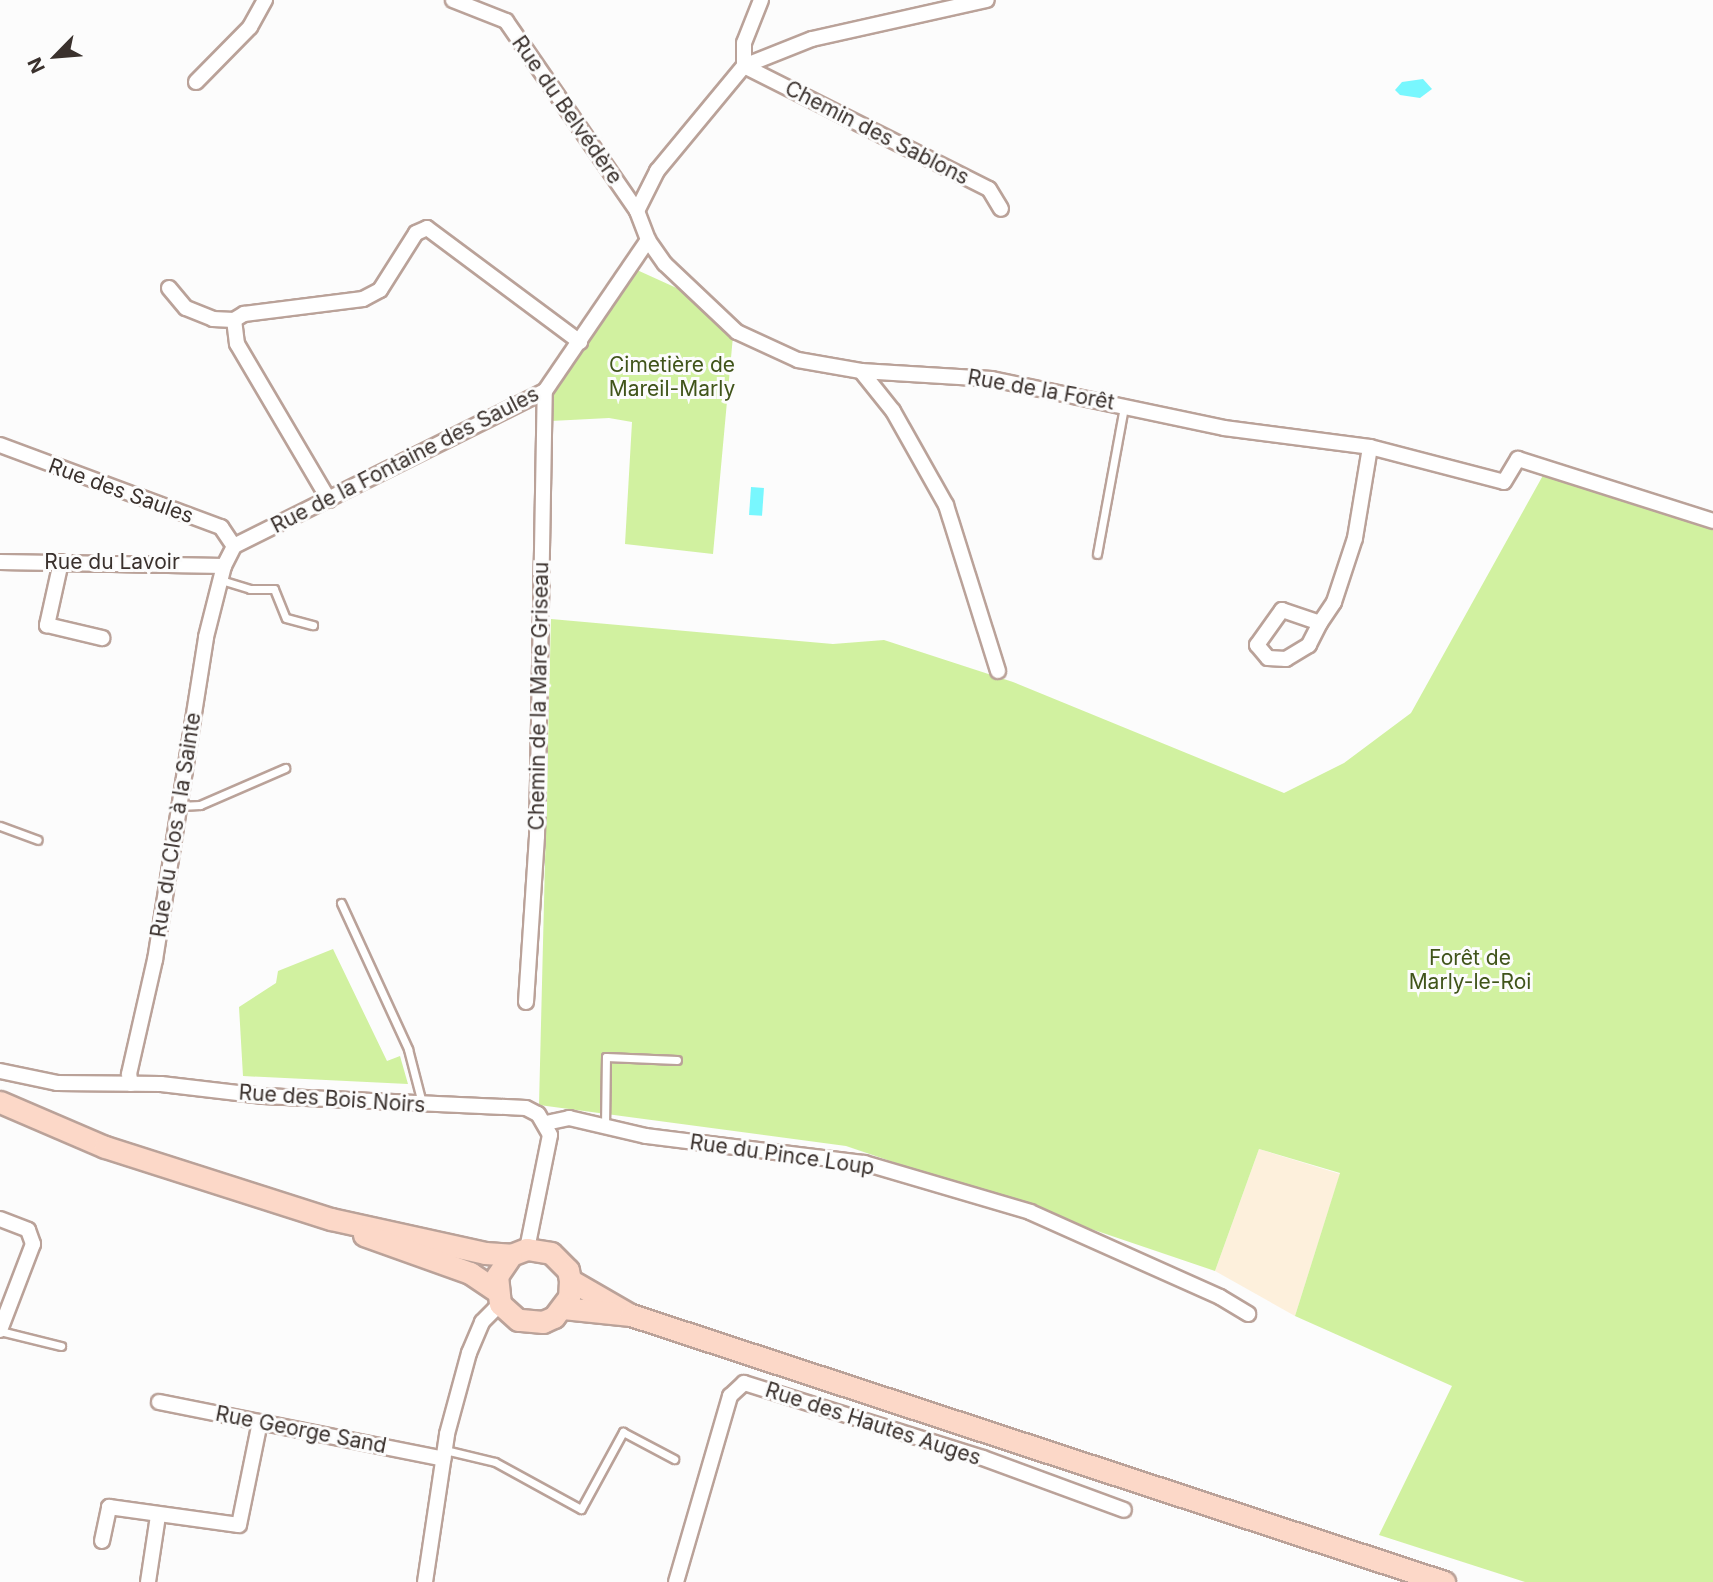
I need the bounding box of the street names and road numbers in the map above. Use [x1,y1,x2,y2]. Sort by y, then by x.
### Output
street label: Rue du Belvédère [506,31,628,189]
street label: Chemin des Sablons [781,76,973,190]
street label: Rue de la Forêt [966,365,1116,415]
street label: Rue de la Fontaine des Saules [267,381,543,539]
street label: Rue des Saules [45,453,197,529]
street label: Rue du Lavoir [44,549,180,575]
street label: Chemin de la Mare Griseau [524,561,554,831]
street label: Rue du Clos à la Sainte [146,711,206,939]
street label: Rue des Bois Noirs [238,1080,426,1118]
street label: Rue du Pince Loup [688,1130,876,1180]
street label: Rue des Hautes Auges [762,1377,984,1471]
street label: Rue George Sand [213,1401,389,1459]

